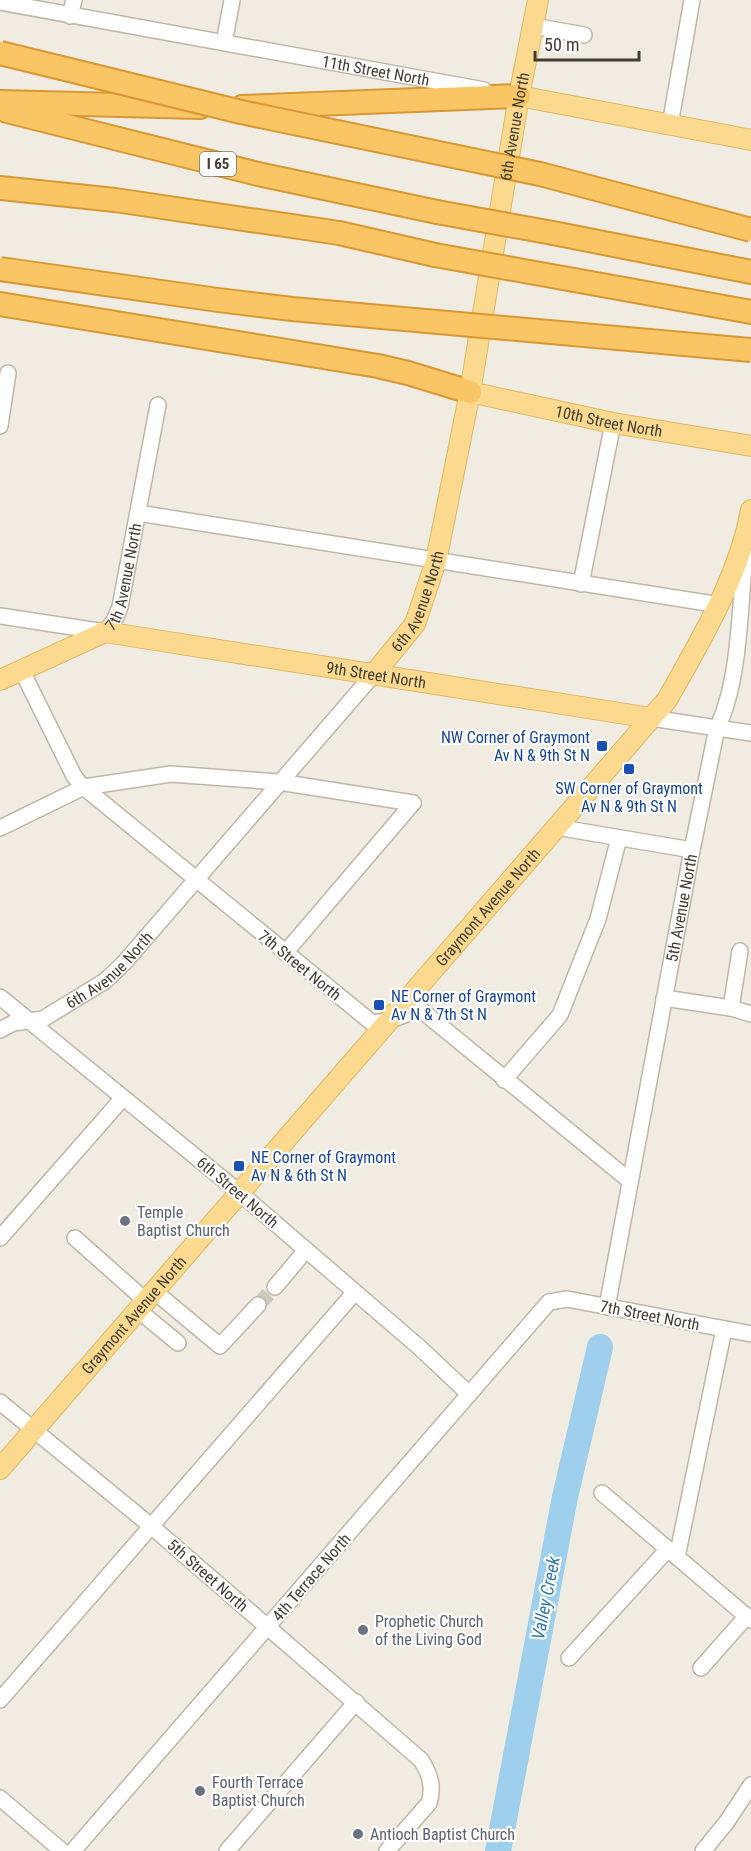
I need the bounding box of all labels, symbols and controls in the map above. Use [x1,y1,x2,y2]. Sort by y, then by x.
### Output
scale bar [535,24,638,62]
text: 50 m [544,34,579,55]
street label: 11th Street North [321,52,431,90]
street label: 6th Avenue North [496,71,533,182]
road number: I 65 [200,152,236,176]
street label: 10th Street North [553,402,664,441]
street label: 7th Avenue North [101,522,146,634]
street label: 6th Avenue North [387,549,448,656]
street label: 9th Street North [325,658,427,692]
place label: NW Corner of Graymont Av N & 9th St N [441,728,590,765]
marker: NW Corner of Graymont Av N & 9th St N [595,739,609,753]
marker: SW Corner of Graymont Av N & 9th St N [622,762,636,776]
place label: SW Corner of Graymont Av N & 9th St N [555,779,703,816]
street label: Graymont Avenue North [432,844,544,970]
street label: 5th Avenue North [662,852,701,963]
street label: 7th Street North [255,926,345,1005]
street label: 6th Avenue North [62,928,157,1013]
place label: NE Corner of Graymont Av N & 7th St N [391,987,536,1024]
marker: NE Corner of Graymont Av N & 7th St N [372,998,386,1012]
place label: NE Corner of Graymont Av N & 6th St N [251,1148,396,1185]
street label: 6th Street North [193,1153,282,1232]
marker: NE Corner of Graymont Av N & 6th St N [232,1159,246,1173]
place label: Temple Baptist Church [137,1203,230,1240]
marker: Temple Baptist Church [118,1214,132,1228]
street label: Graymont Avenue North [78,1252,190,1378]
street label: 7th Street North [599,1297,701,1334]
street label: 4th Terrace North [268,1530,355,1625]
street label: 5th Street North [163,1535,252,1616]
water label: Valley Creek [527,1553,564,1641]
place label: Prophetic Church of the Living God [375,1612,484,1649]
marker: Prophetic Church of the Living God [356,1623,370,1637]
place label: Fourth Terrace Baptist Church [212,1773,305,1810]
marker: Fourth Terrace Baptist Church [193,1784,207,1798]
place label: Antioch Baptist Church [370,1825,515,1844]
marker: Antioch Baptist Church [351,1827,365,1841]

